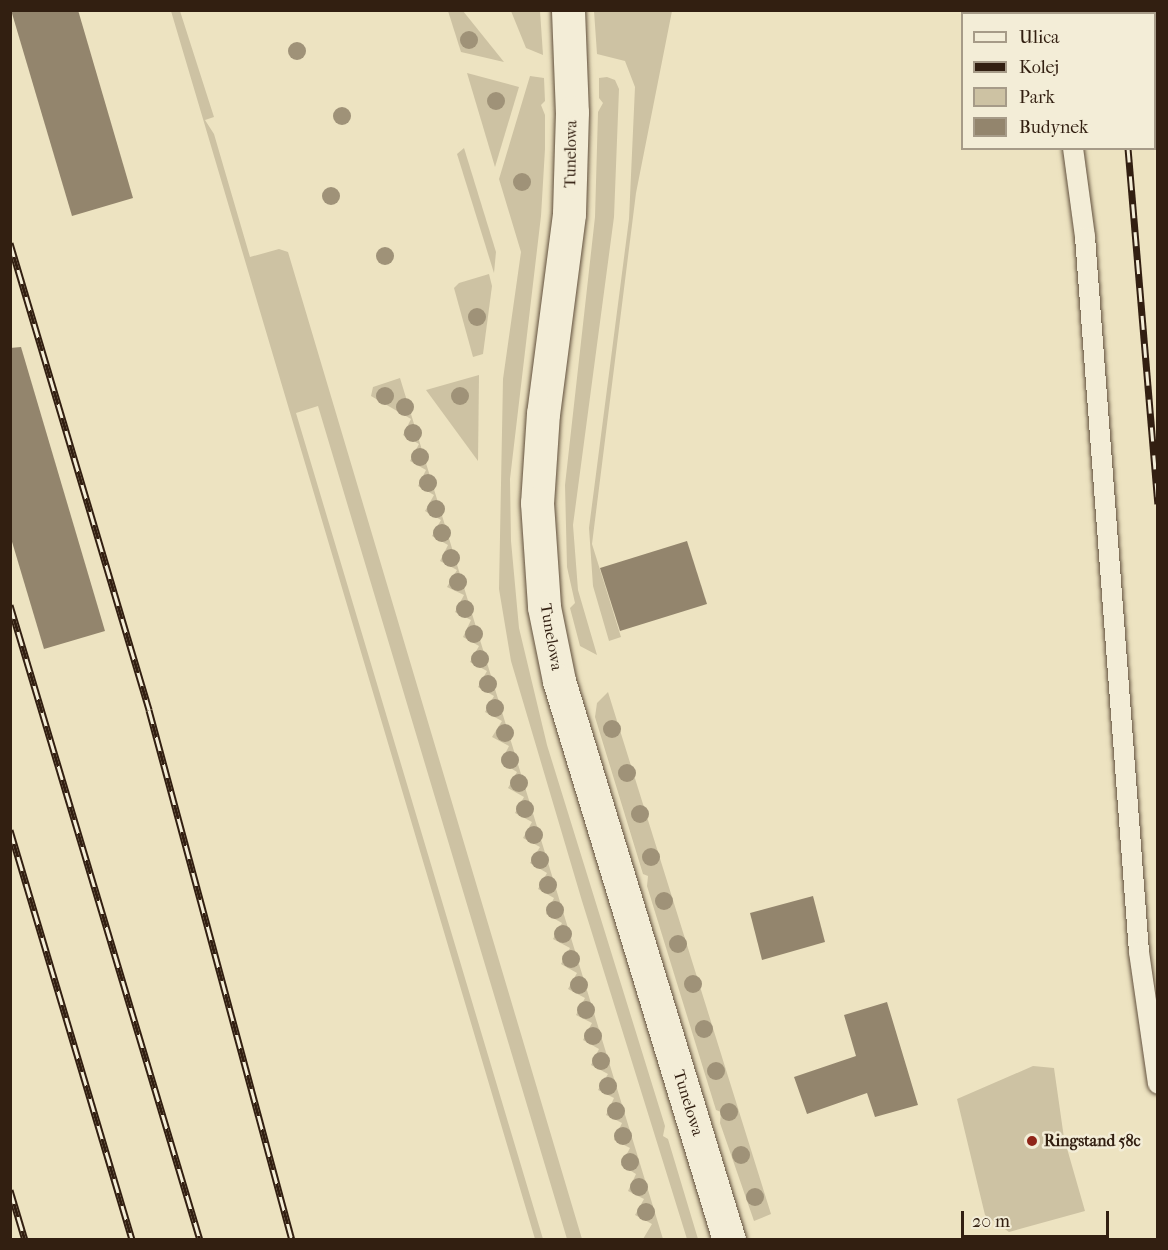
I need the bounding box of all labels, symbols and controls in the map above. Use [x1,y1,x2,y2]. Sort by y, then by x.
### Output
legend [961,12,1156,150]
text: Ulica [1019,27,1059,48]
text: Kolej [1019,57,1059,78]
text: Park [1019,87,1055,108]
text: Budynek [1019,117,1088,138]
street label: Tunelowa [561,120,581,188]
street label: Tunelowa [536,602,566,672]
street label: Tunelowa [669,1068,707,1138]
place label: Ringstand 58c [1044,1131,1141,1151]
marker: Ringstand 58c [1025,1134,1039,1148]
scale bar [964,1199,1112,1237]
text: 20 m [972,1211,1010,1232]

